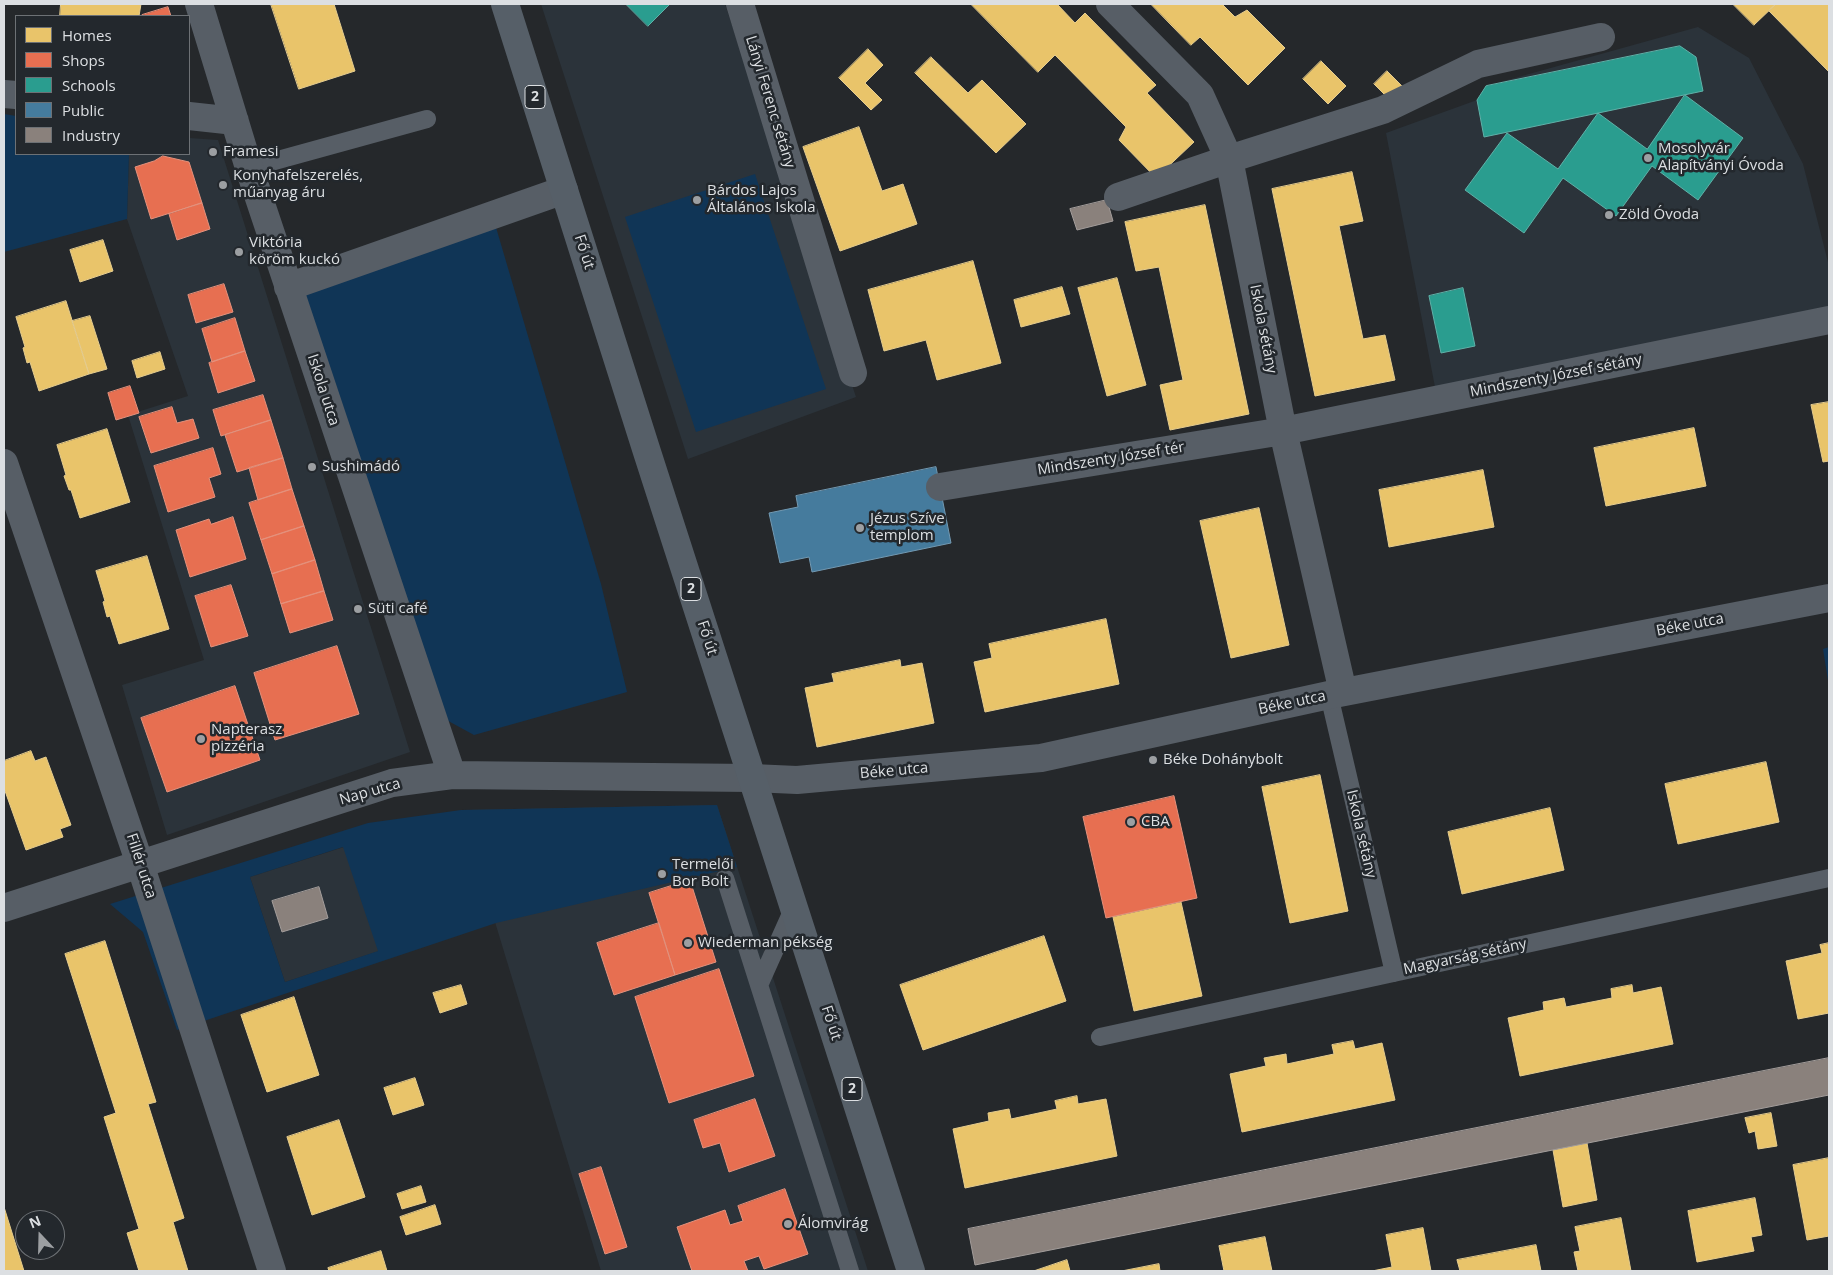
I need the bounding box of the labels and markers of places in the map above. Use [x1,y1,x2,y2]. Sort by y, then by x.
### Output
place label: Mosolyvár Alapítványi Óvoda [1658,140,1784,175]
place label: Framesi [223,143,278,161]
marker: Framesi [207,146,219,158]
marker: Mosolyvár Alapítványi Óvoda [1642,152,1654,164]
place label: Konyhafelszerelés, műanyag áru [233,167,363,202]
marker: Konyhafelszerelés, műanyag áru [217,179,229,191]
place label: Bárdos Lajos Általános Iskola [707,182,816,217]
marker: Bárdos Lajos Általános Iskola [691,194,703,206]
place label: Zöld Óvoda [1619,206,1699,224]
marker: Zöld Óvoda [1603,209,1615,221]
place label: Viktória köröm kuckó [249,234,340,269]
marker: Viktória köröm kuckó [233,246,245,258]
place label: Sushimádó [322,458,400,476]
marker: Sushimádó [306,461,318,473]
place label: Jézus Szíve templom [870,510,945,545]
marker: Jézus Szíve templom [854,522,866,534]
place label: Süti café [368,600,427,618]
marker: Süti café [352,603,364,615]
place label: Napterasz pizzéria [211,721,282,756]
marker: Napterasz pizzéria [195,733,207,745]
place label: Béke Dohánybolt [1163,751,1283,769]
marker: Béke Dohánybolt [1147,754,1159,766]
place label: CBA [1141,813,1170,831]
marker: CBA [1125,816,1137,828]
place label: Termelői Bor Bolt [672,856,734,891]
marker: Termelői Bor Bolt [656,868,668,880]
place label: Wiederman pékség [698,934,832,952]
marker: Wiederman pékség [682,937,694,949]
place label: Álomvirág [798,1215,868,1233]
marker: Álomvirág [782,1218,794,1230]

